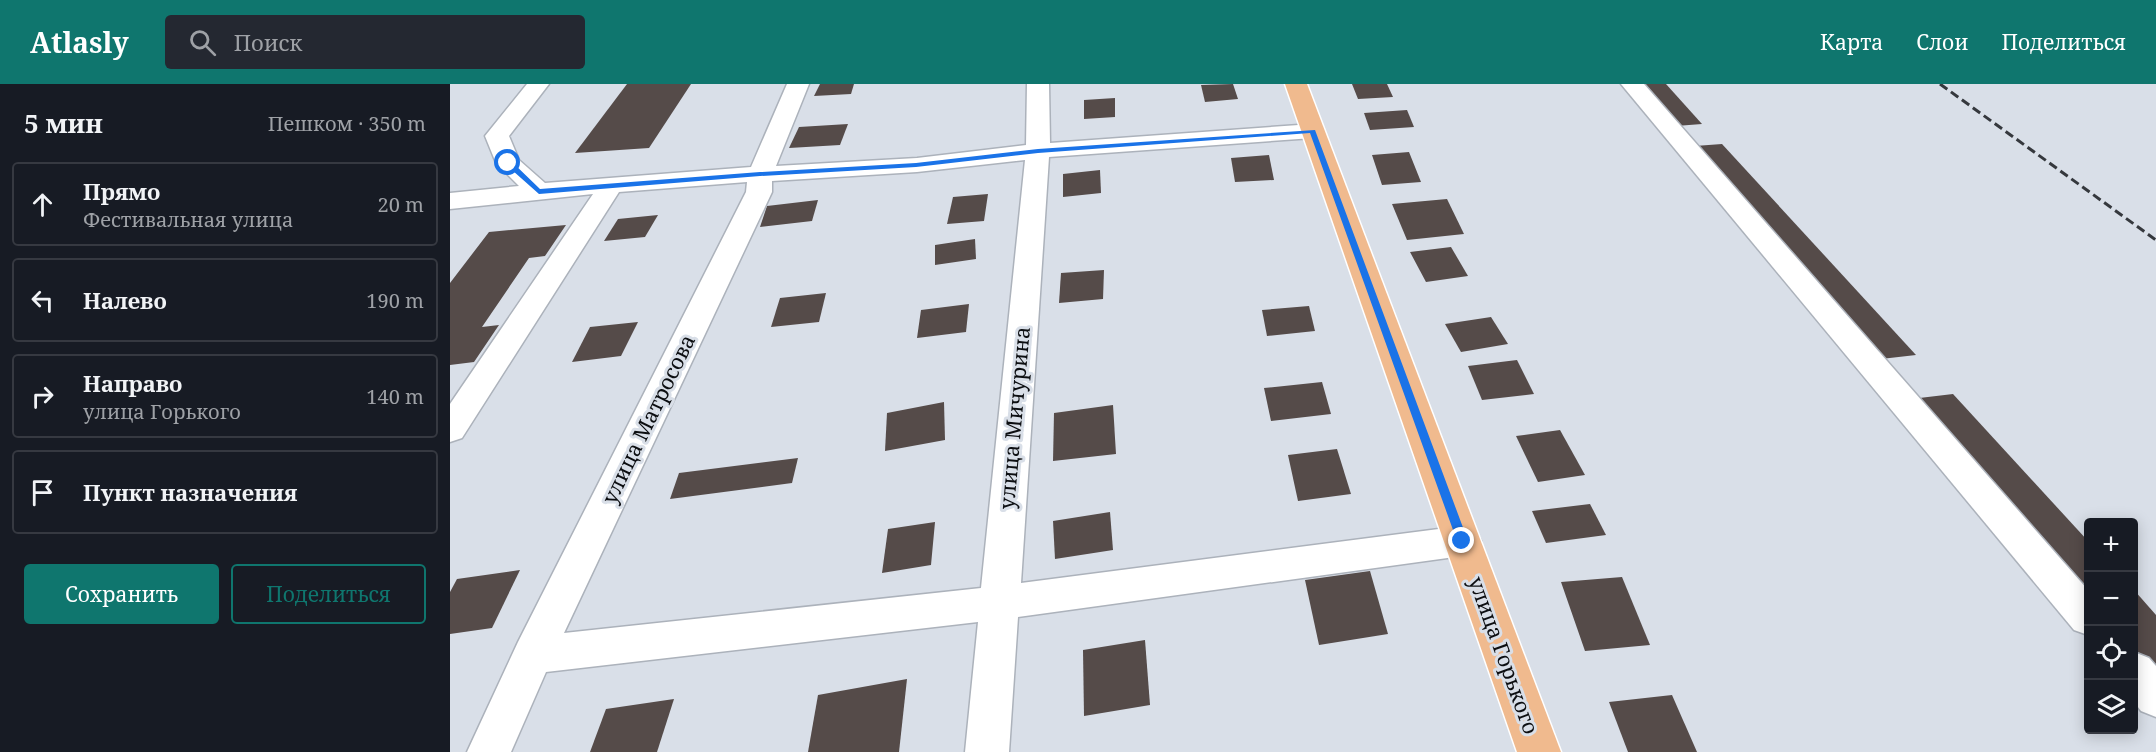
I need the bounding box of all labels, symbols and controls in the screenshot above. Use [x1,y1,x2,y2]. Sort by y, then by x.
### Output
search box [165,15,585,69]
text: Atlasly [30,23,129,61]
icon: search [186,26,219,59]
text: Поиск [234,27,302,57]
text: Карта [1820,28,1883,56]
text: Слои [1916,28,1968,56]
text: Поделиться [2001,28,2126,56]
text: 5 мин [24,105,103,141]
text: Пешком · 350 m [268,110,426,137]
route start [494,149,520,175]
text: Прямо [83,176,160,206]
icon: ahead [26,188,59,221]
text: 20 m [378,191,424,218]
text: Фестивальная улица [83,206,293,233]
icon: left [26,284,59,317]
text: Налево [83,285,167,315]
text: 190 m [366,287,424,314]
street label: улица Мичурина [992,325,1036,511]
street label: улица Матросова [595,330,701,508]
text: Направо [83,368,182,398]
icon: right [26,380,59,413]
text: 140 m [366,383,424,410]
text: улица Горького [83,398,241,425]
icon: arrive [26,476,59,509]
text: Пункт назначения [83,477,297,507]
map controls [2084,518,2138,734]
button: + [2084,518,2138,572]
route end [1448,527,1474,553]
button: Сохранить [24,564,219,624]
button: Поделиться [231,564,426,624]
street label: улица Горького [1463,572,1545,738]
button: − [2084,572,2138,626]
button: locate [2084,626,2138,680]
button: layers [2084,680,2138,734]

